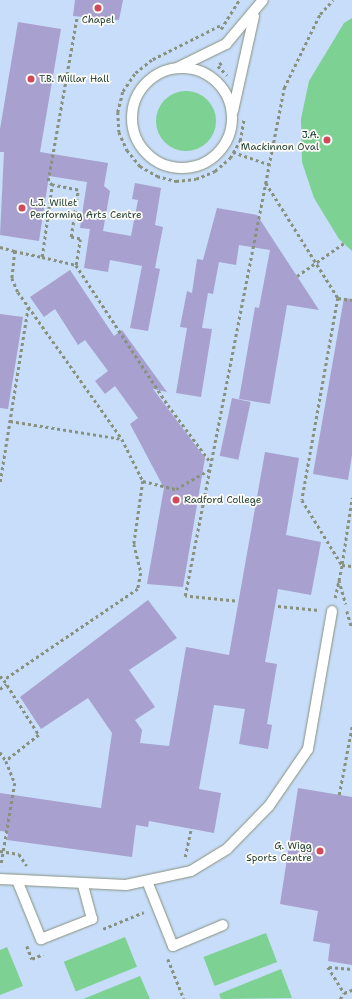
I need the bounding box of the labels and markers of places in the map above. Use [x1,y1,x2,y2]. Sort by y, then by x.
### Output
marker: Chapel [93,3,103,13]
place label: Chapel [82,14,114,26]
place label: T.B. Millar Hall [39,73,109,85]
marker: T.B. Millar Hall [26,74,36,84]
place label: J.A. Mackinnon Oval [241,128,319,152]
marker: J.A. Mackinnon Oval [322,135,332,145]
place label: L.J. Willet Performing Arts Centre [30,196,142,220]
marker: L.J. Willet Performing Arts Centre [17,203,27,213]
place label: Radford College [184,494,261,506]
marker: Radford College [171,495,181,505]
place label: G. Wigg Sports Centre [246,839,312,862]
marker: G. Wigg Sports Centre [315,846,325,856]

